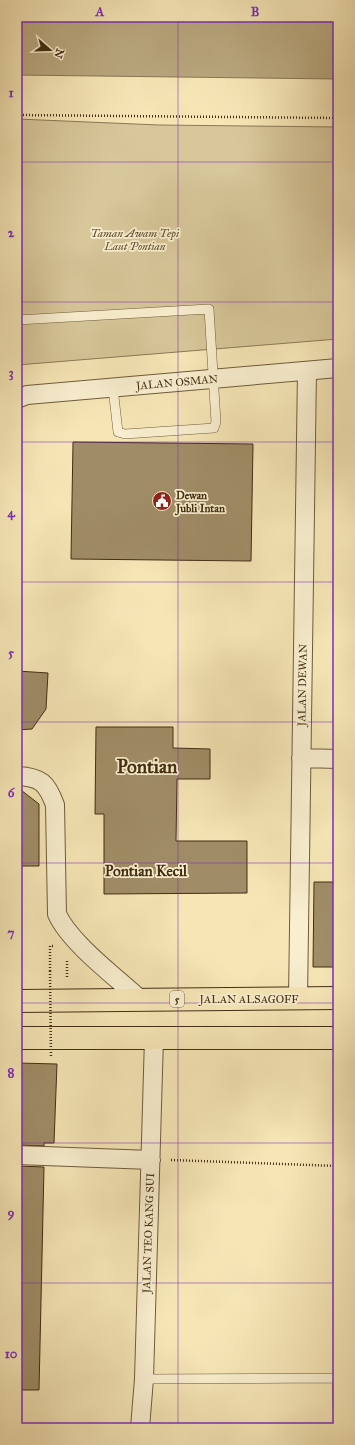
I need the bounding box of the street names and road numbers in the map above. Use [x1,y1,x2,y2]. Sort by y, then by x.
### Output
street label: JALAN OSMAN [135,372,219,394]
street label: JALAN DEWAN [295,644,311,727]
road number: 5 [170,991,184,1007]
street label: JALAN ALSAGOFF [199,993,299,1007]
street label: JALAN TEO KANG SUI [140,1173,158,1294]

